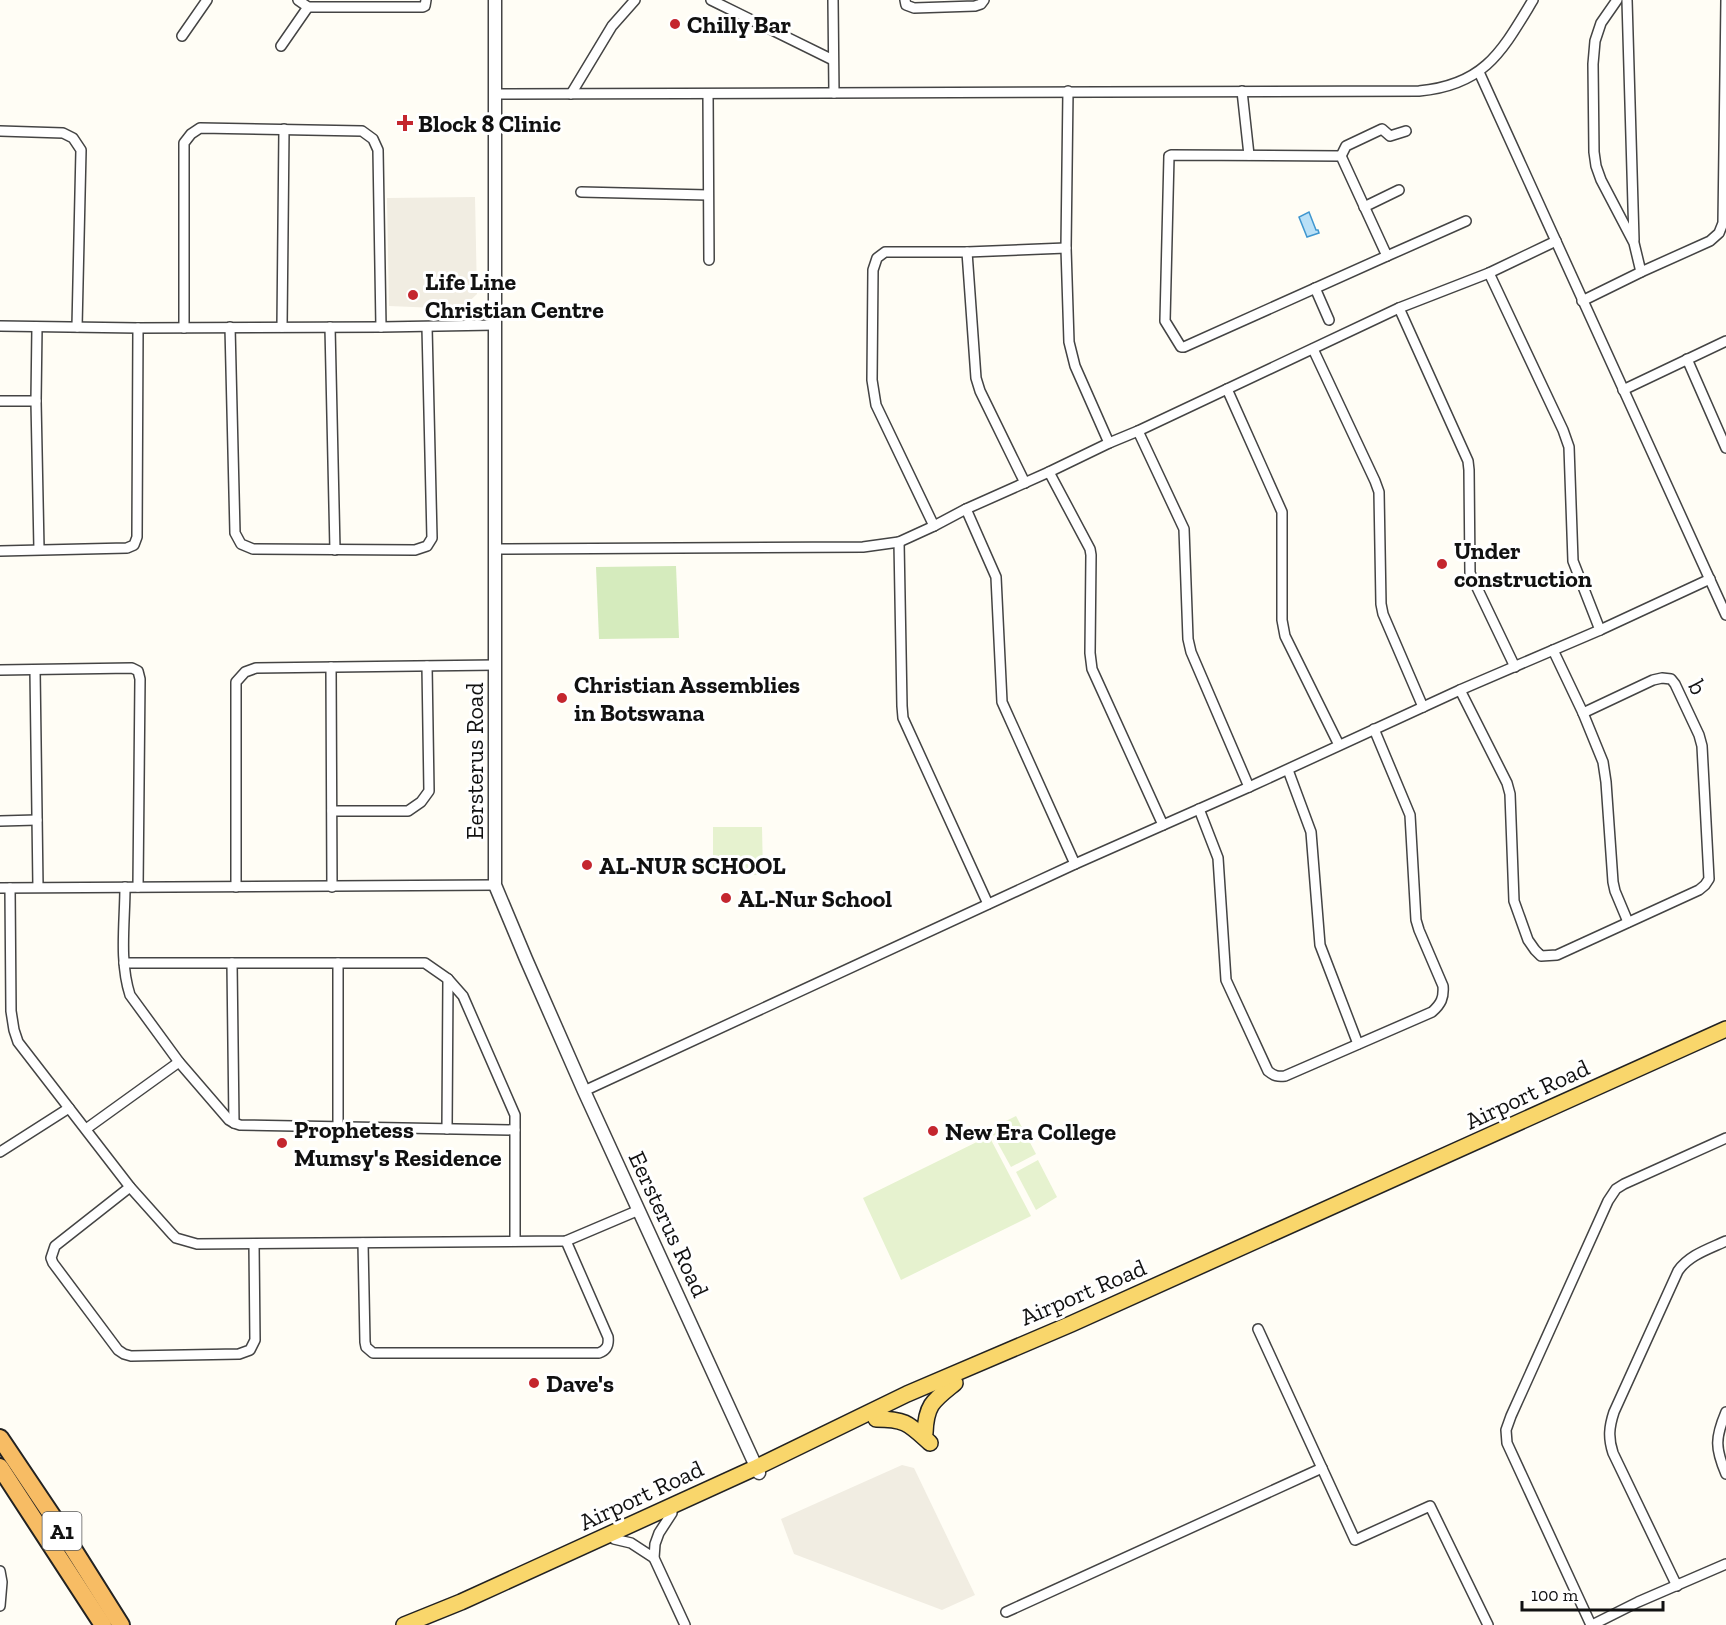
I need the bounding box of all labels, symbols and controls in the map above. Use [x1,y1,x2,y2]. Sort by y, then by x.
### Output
place label: Chilly Bar [687,10,792,39]
marker: Chilly Bar [668,17,682,31]
place label: Block 8 Clinic [418,109,561,138]
marker: Block 8 Clinic [396,114,414,132]
place label: Life Line Christian Centre [425,267,604,324]
marker: Life Line Christian Centre [406,288,420,302]
place label: Under construction [1454,536,1592,593]
marker: Under construction [1435,557,1449,571]
place label: Christian Assemblies in Botswana [574,670,800,727]
street label: b [1682,674,1714,699]
street label: Eersterus Road [460,682,489,840]
marker: Christian Assemblies in Botswana [555,691,569,705]
place label: AL-NUR SCHOOL [599,851,786,880]
marker: AL-NUR SCHOOL [580,858,594,872]
place label: AL-Nur School [738,884,892,913]
marker: AL-Nur School [719,891,733,905]
street label: Airport Road [1460,1053,1594,1135]
place label: Prophetess Mumsy's Residence [294,1115,502,1172]
place label: New Era College [945,1117,1116,1146]
marker: New Era College [926,1124,940,1138]
marker: Prophetess Mumsy's Residence [275,1136,289,1150]
street label: Eersterus Road [623,1147,715,1301]
street label: Airport Road [1016,1252,1150,1332]
place label: Dave's [546,1369,614,1398]
marker: Dave's [527,1376,541,1390]
street label: Airport Road [574,1454,708,1536]
road number: A1 [42,1512,82,1550]
scale bar [1522,1574,1663,1612]
text: 100 m [1531,1584,1579,1606]

